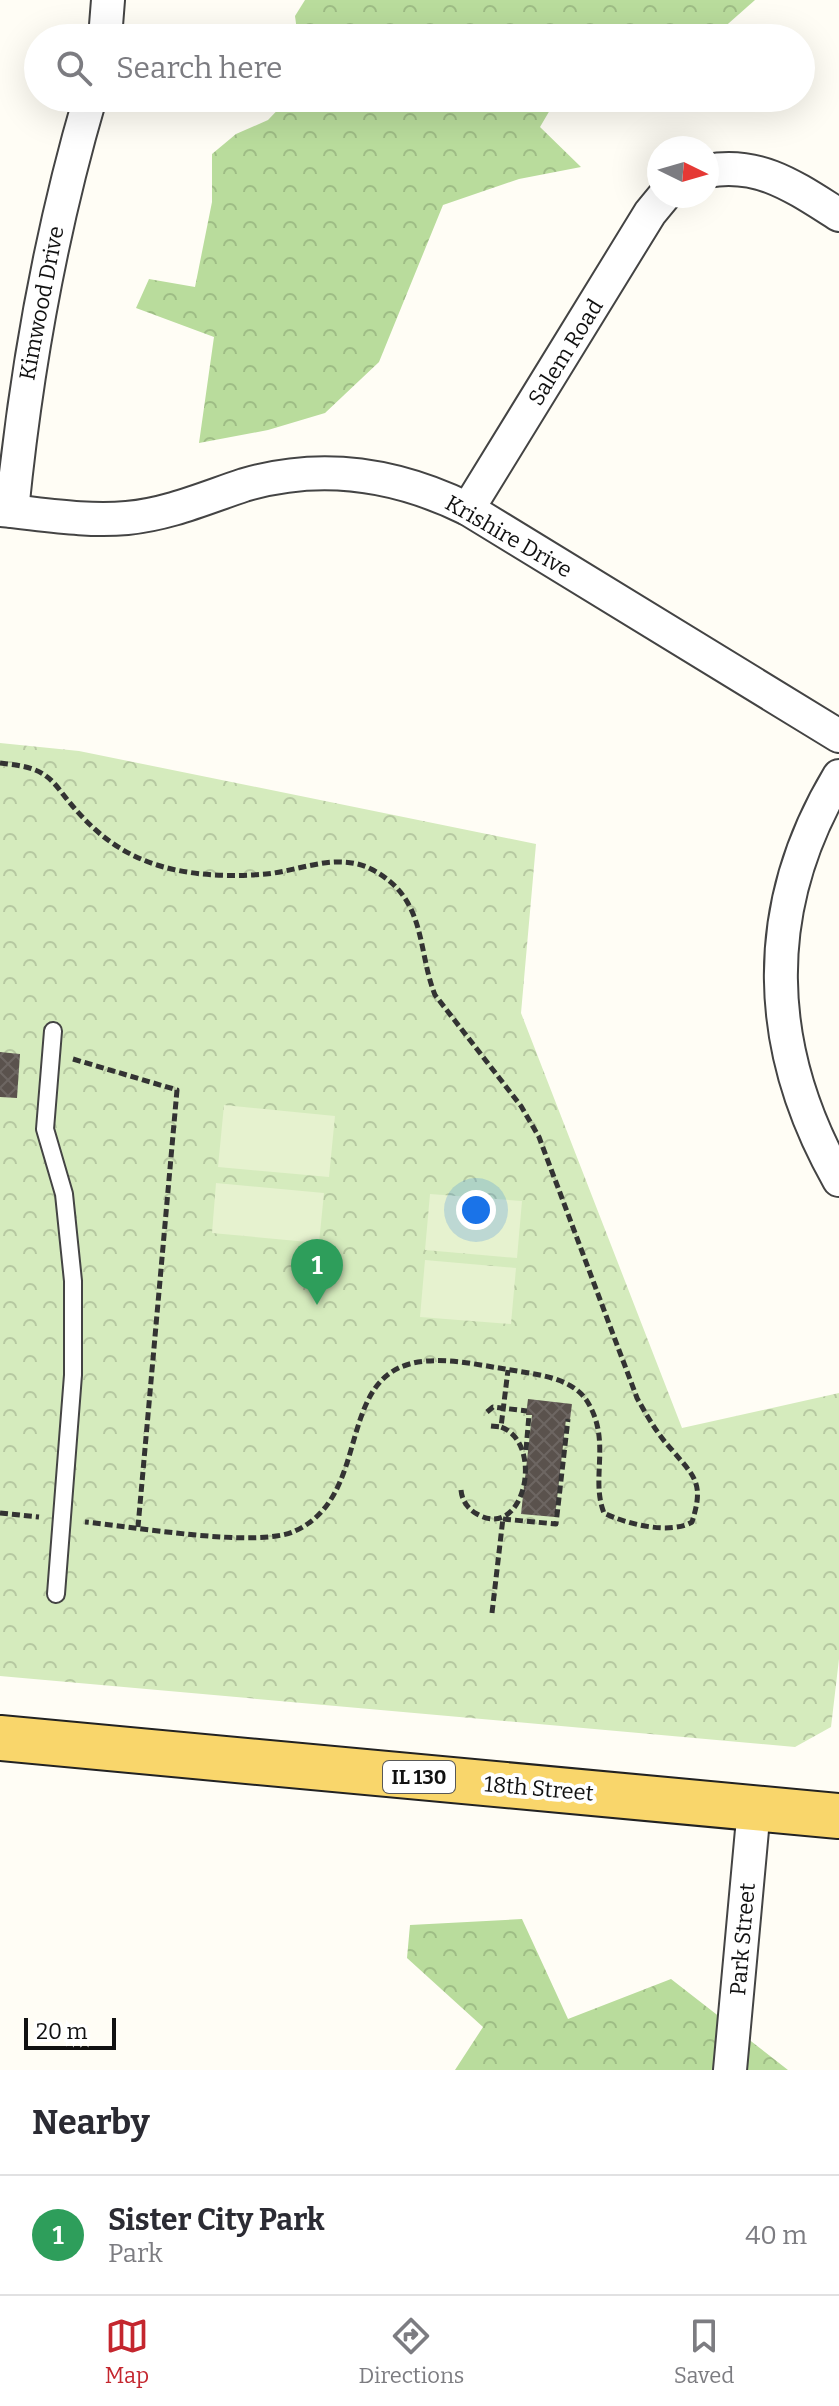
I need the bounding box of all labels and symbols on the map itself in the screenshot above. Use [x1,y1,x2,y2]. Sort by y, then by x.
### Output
north arrow [647,136,719,208]
street label: Kimwood Drive [13,224,70,382]
street label: Salem Road [522,294,609,410]
street label: Krishire Drive [441,489,577,584]
your location [456,1190,496,1230]
pin: 1 [291,1239,343,1305]
road number: IL 130 [383,1761,455,1793]
street label: 18th Street [483,1770,595,1807]
street label: Park Street [724,1882,761,1996]
scale bar [24,2014,116,2050]

